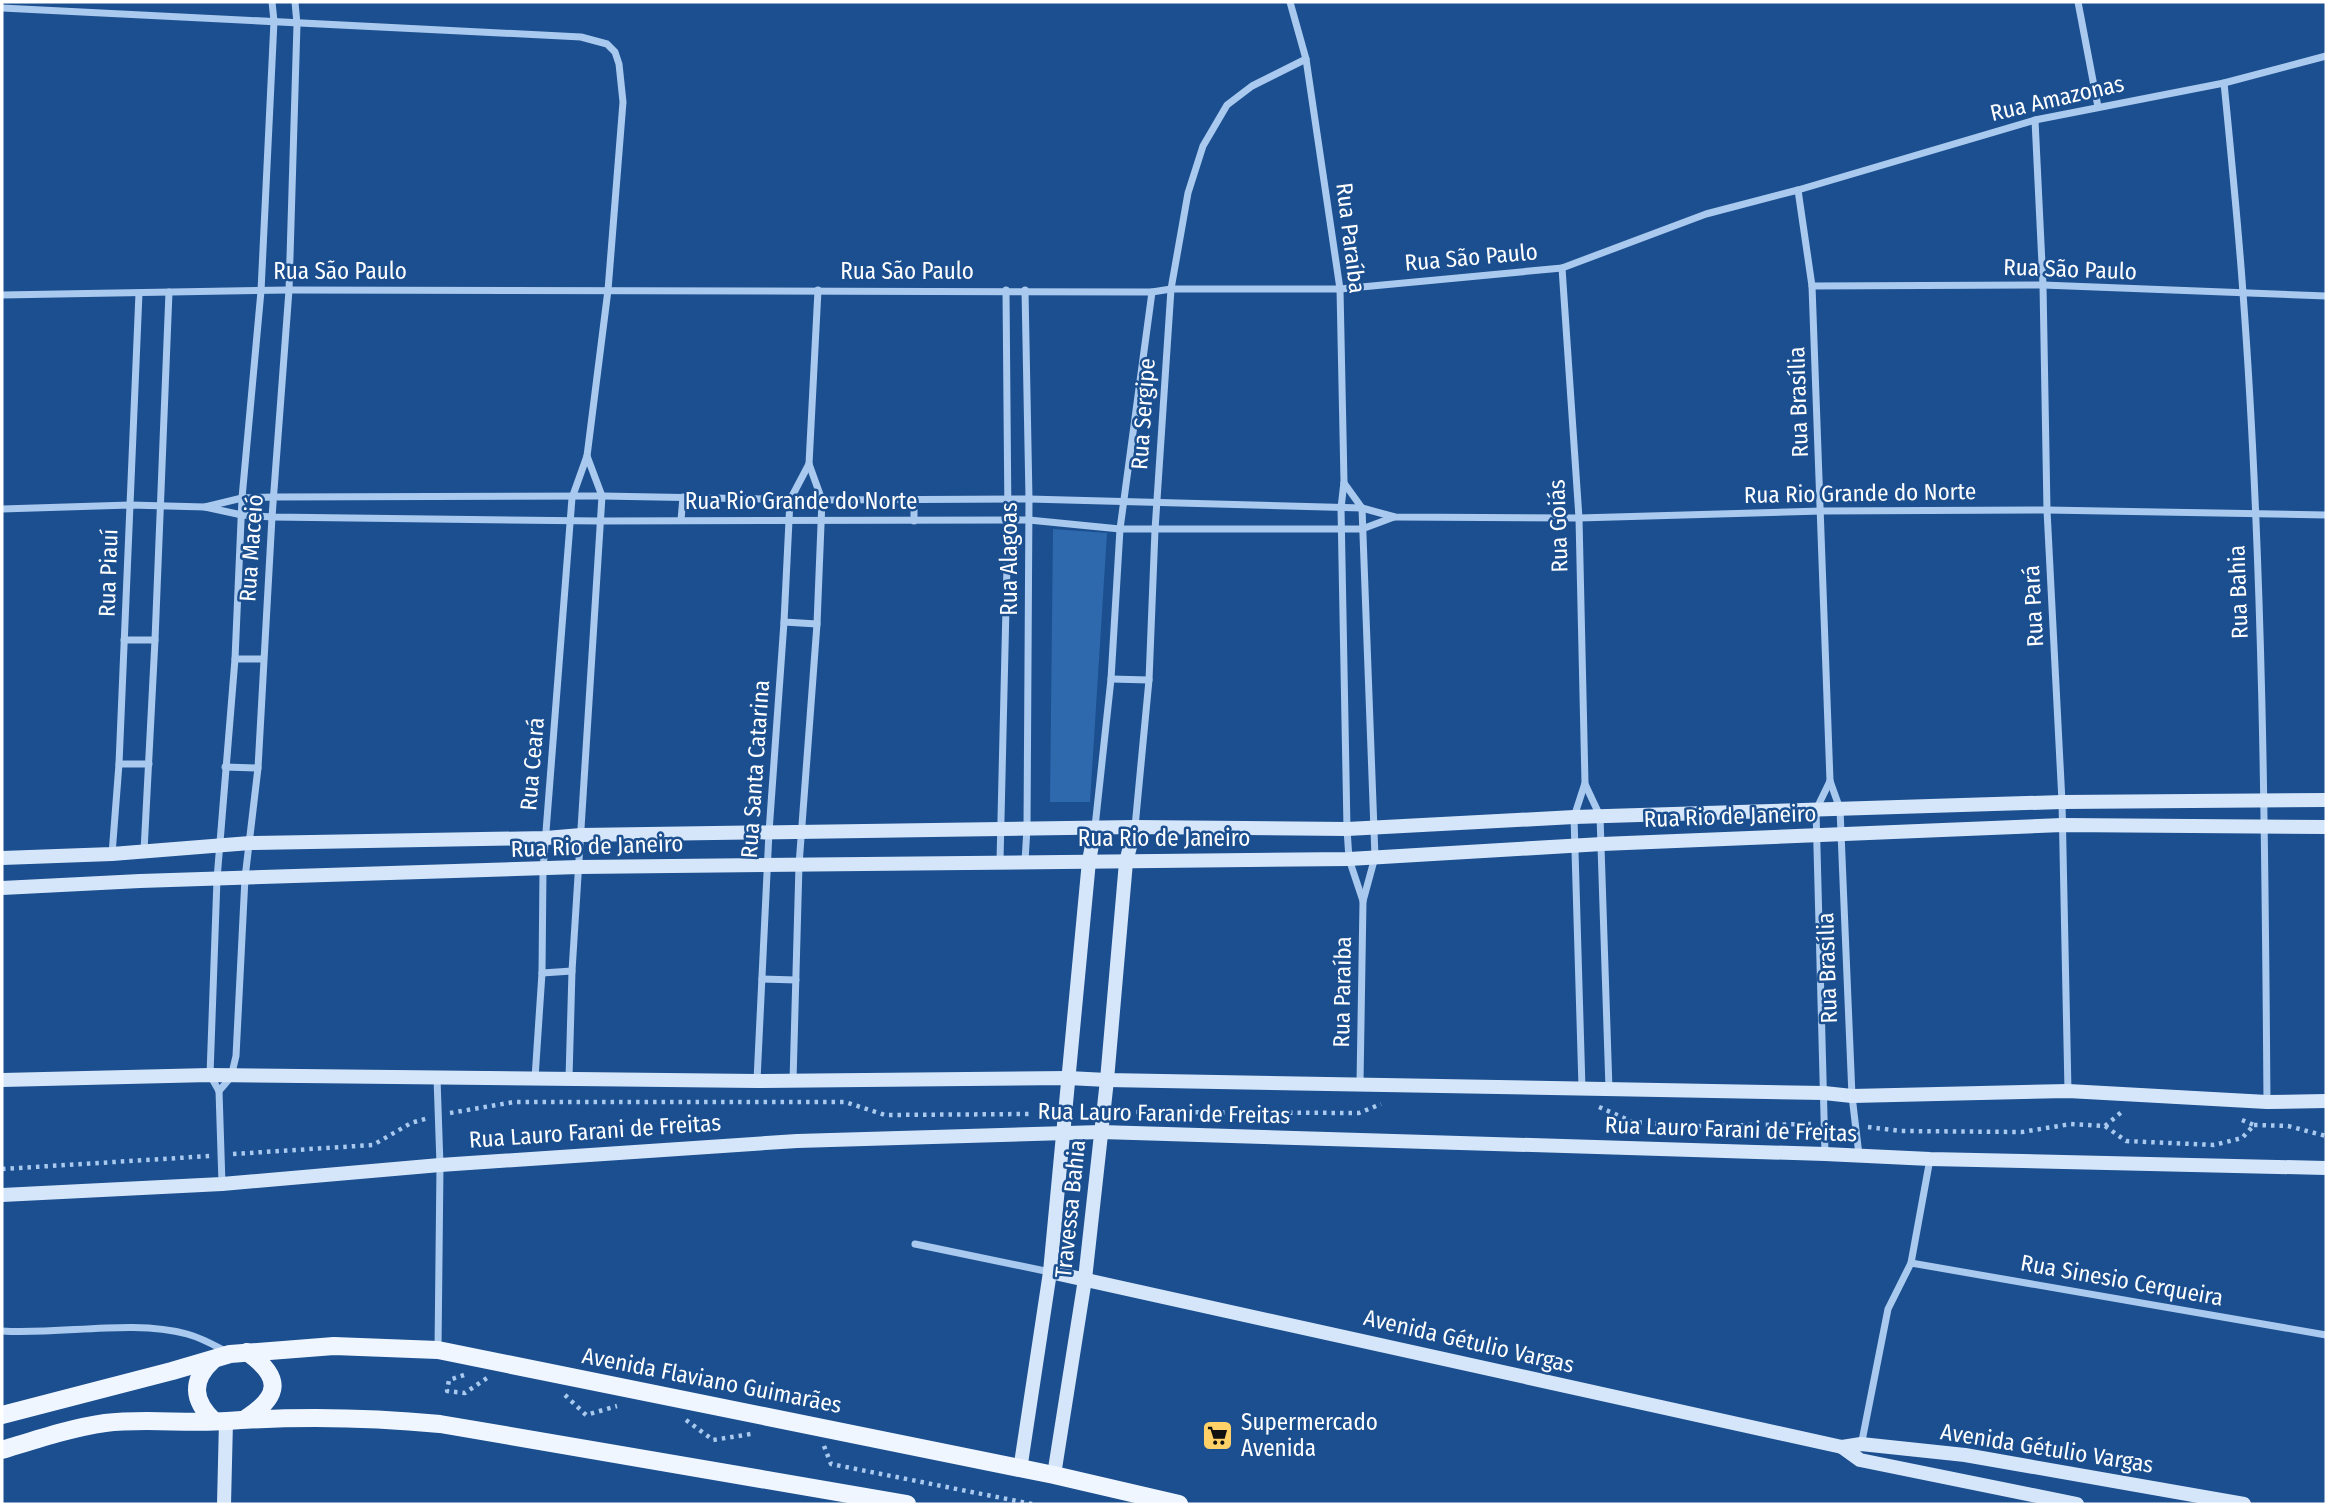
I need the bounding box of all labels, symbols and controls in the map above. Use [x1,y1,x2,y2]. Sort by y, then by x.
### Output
street label: Rua Amazonas [1987,69,2127,127]
street label: Rua Paraíba [1330,181,1372,295]
street label: Rua São Paulo [1403,237,1539,277]
street label: Rua São Paulo [2003,253,2137,285]
street label: Rua São Paulo [273,257,407,285]
street label: Rua São Paulo [840,257,974,285]
street label: Rua Brasília [1782,346,1814,458]
street label: Rua Sergipe [1125,357,1161,471]
street label: Rua Rio Grande do Norte [1744,477,1976,509]
street label: Rua Goiás [1542,479,1574,573]
street label: Rua Rio Grande do Norte [685,487,917,515]
street label: Rua Maceió [233,493,269,603]
street label: Rua Alagoas [995,502,1023,616]
street label: Rua Piauí [92,528,124,618]
street label: Rua Bahia [2222,544,2254,640]
street label: Rua Pará [2017,564,2049,648]
street label: Rua Santa Catarina [735,679,775,859]
street label: Rua Ceará [514,716,550,812]
street label: Rua Rio de Janeiro [1643,799,1817,833]
street label: Rua Rio de Janeiro [1078,824,1250,852]
street label: Rua Rio de Janeiro [510,829,684,863]
street label: Rua Brasília [1811,912,1843,1024]
street label: Rua Paraíba [1327,936,1357,1048]
street label: Rua Lauro Farani de Freitas [1038,1097,1291,1129]
street label: Rua Lauro Farani de Freitas [468,1108,722,1154]
street label: Rua Lauro Farani de Freitas [1604,1111,1858,1147]
street label: Travessa Bahia [1049,1139,1091,1279]
street label: Rua Sinesio Cerqueira [2019,1248,2225,1312]
street label: Avenida Gétulio Vargas [1361,1303,1577,1379]
street label: Avenida Flaviano Guimarães [580,1341,844,1419]
place label: Supermercado Avenida [1241,1408,1378,1462]
street label: Avenida Gétulio Vargas [1939,1417,2156,1479]
supermarket icon: Supermercado Avenida [1201,1418,1235,1452]

